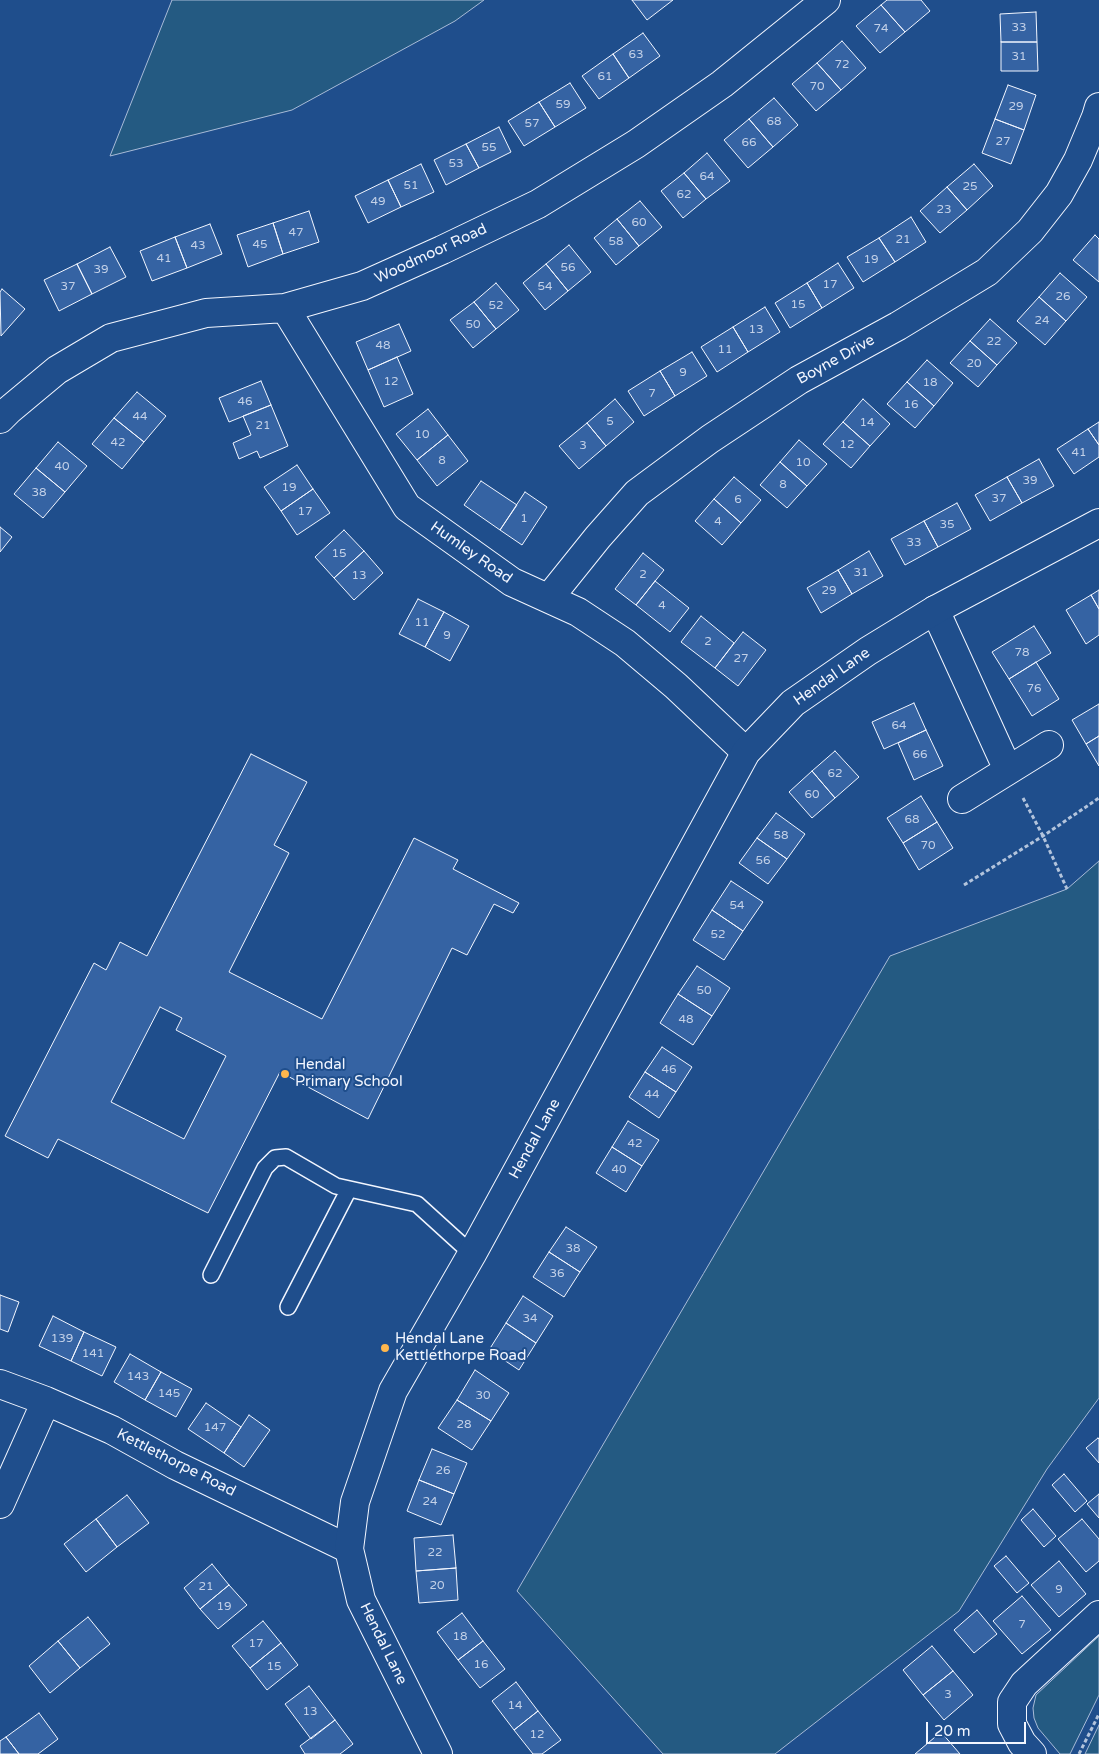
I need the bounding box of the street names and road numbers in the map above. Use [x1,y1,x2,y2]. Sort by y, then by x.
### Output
street label: Woodmoor Road [372,220,490,288]
street label: Boyne Drive [794,331,878,389]
street label: Humley Road [427,518,515,588]
street label: Hendal Lane [790,644,874,710]
street label: Hendal Lane [506,1096,564,1182]
street label: Kettlethorpe Road [113,1425,239,1501]
street label: Hendal Lane [355,1600,411,1688]

